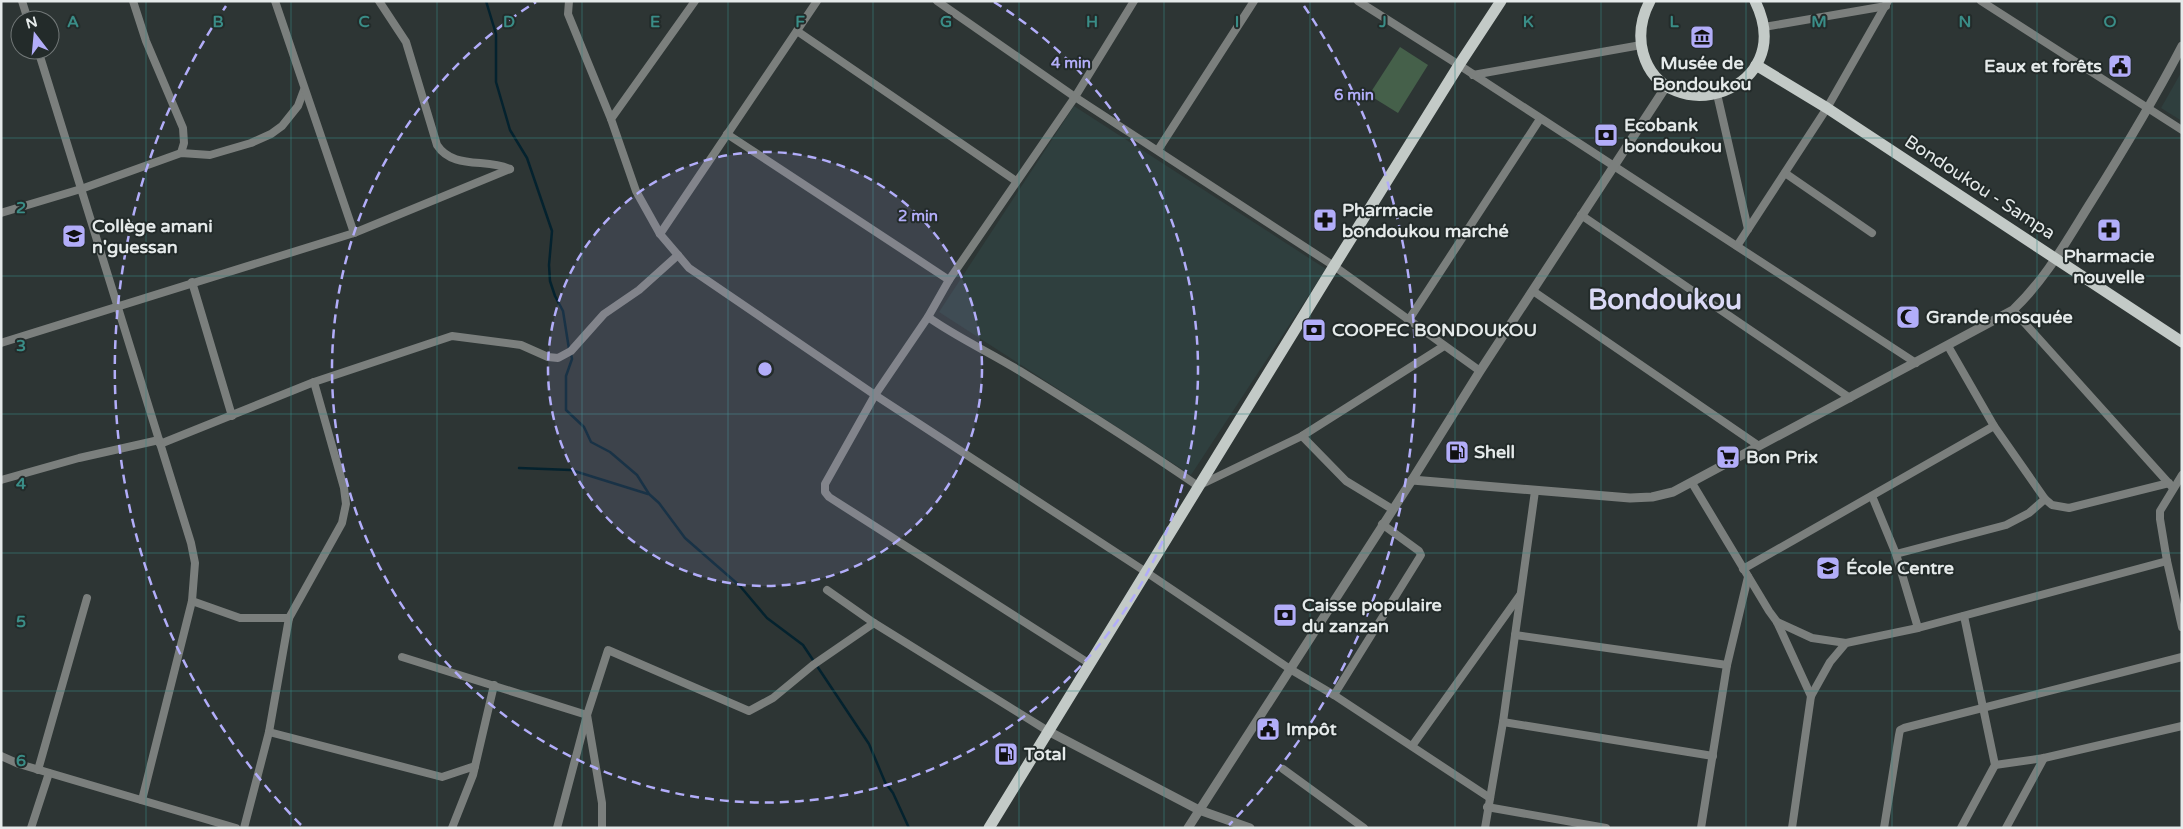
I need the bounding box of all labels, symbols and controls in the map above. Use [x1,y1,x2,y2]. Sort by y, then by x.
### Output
north arrow [10,10,60,60]
text: A [67,12,79,32]
text: B [212,12,224,32]
text: C [358,12,370,32]
text: D [503,12,515,32]
text: E [650,12,660,32]
text: F [795,12,805,32]
text: G [940,12,952,32]
text: H [1086,12,1098,32]
text: I [1235,12,1239,32]
text: J [1378,12,1387,32]
text: K [1523,12,1534,32]
text: L [1669,12,1679,32]
text: M [1811,12,1827,32]
text: N [1959,12,1971,32]
text: O [2104,12,2117,32]
text: N [24,13,39,33]
museum icon: Musée de Bondoukou [1689,24,1715,50]
place label: Musée de Bondoukou [1652,52,1752,95]
public building icon: Eaux et forêts [2107,53,2133,79]
text: 4 min [1051,54,1091,72]
place label: Eaux et forêts [1984,55,2102,77]
text: 6 min [1334,86,1374,104]
place label: Ecobank bondoukou [1624,114,1722,157]
bank icon: Ecobank bondoukou [1593,122,1619,148]
street label: Bondoukou - Sampa [1901,130,2059,244]
text: 2 [16,198,26,218]
place label: Pharmacie bondoukou marché [1342,199,1509,242]
text: 2 min [898,207,938,225]
pharmacy icon: Pharmacie bondoukou marché [1312,207,1338,233]
place label: Collège amani n'guessan [92,215,213,258]
pharmacy icon: Pharmacie nouvelle [2096,217,2122,243]
school or university icon: Collège amani n'guessan [61,223,87,249]
place label: Pharmacie nouvelle [2064,245,2154,288]
district label: Bondoukou [1588,283,1742,317]
mosque icon: Grande mosquée [1895,304,1921,330]
place label: Grande mosquée [1926,306,2073,328]
bank icon: COOPEC BONDOUKOU [1301,317,1327,343]
place label: COOPEC BONDOUKOU [1332,319,1537,341]
text: 3 [16,336,26,356]
centre of rings [756,360,774,378]
fuel station icon: Shell [1444,439,1470,465]
place label: Shell [1474,441,1515,463]
supermarket icon: Bon Prix [1715,444,1741,470]
place label: Bon Prix [1746,446,1818,468]
text: 4 [16,474,26,494]
school or university icon: École Centre [1815,555,1841,581]
place label: École Centre [1846,557,1954,579]
place label: Caisse populaire du zanzan [1302,594,1442,637]
bank icon: Caisse populaire du zanzan [1272,602,1298,628]
text: 5 [16,612,26,632]
public building icon: Impôt [1255,716,1281,742]
place label: Impôt [1286,718,1337,740]
fuel station icon: Total [993,741,1019,767]
place label: Total [1023,743,1066,765]
text: 6 [16,751,26,771]

